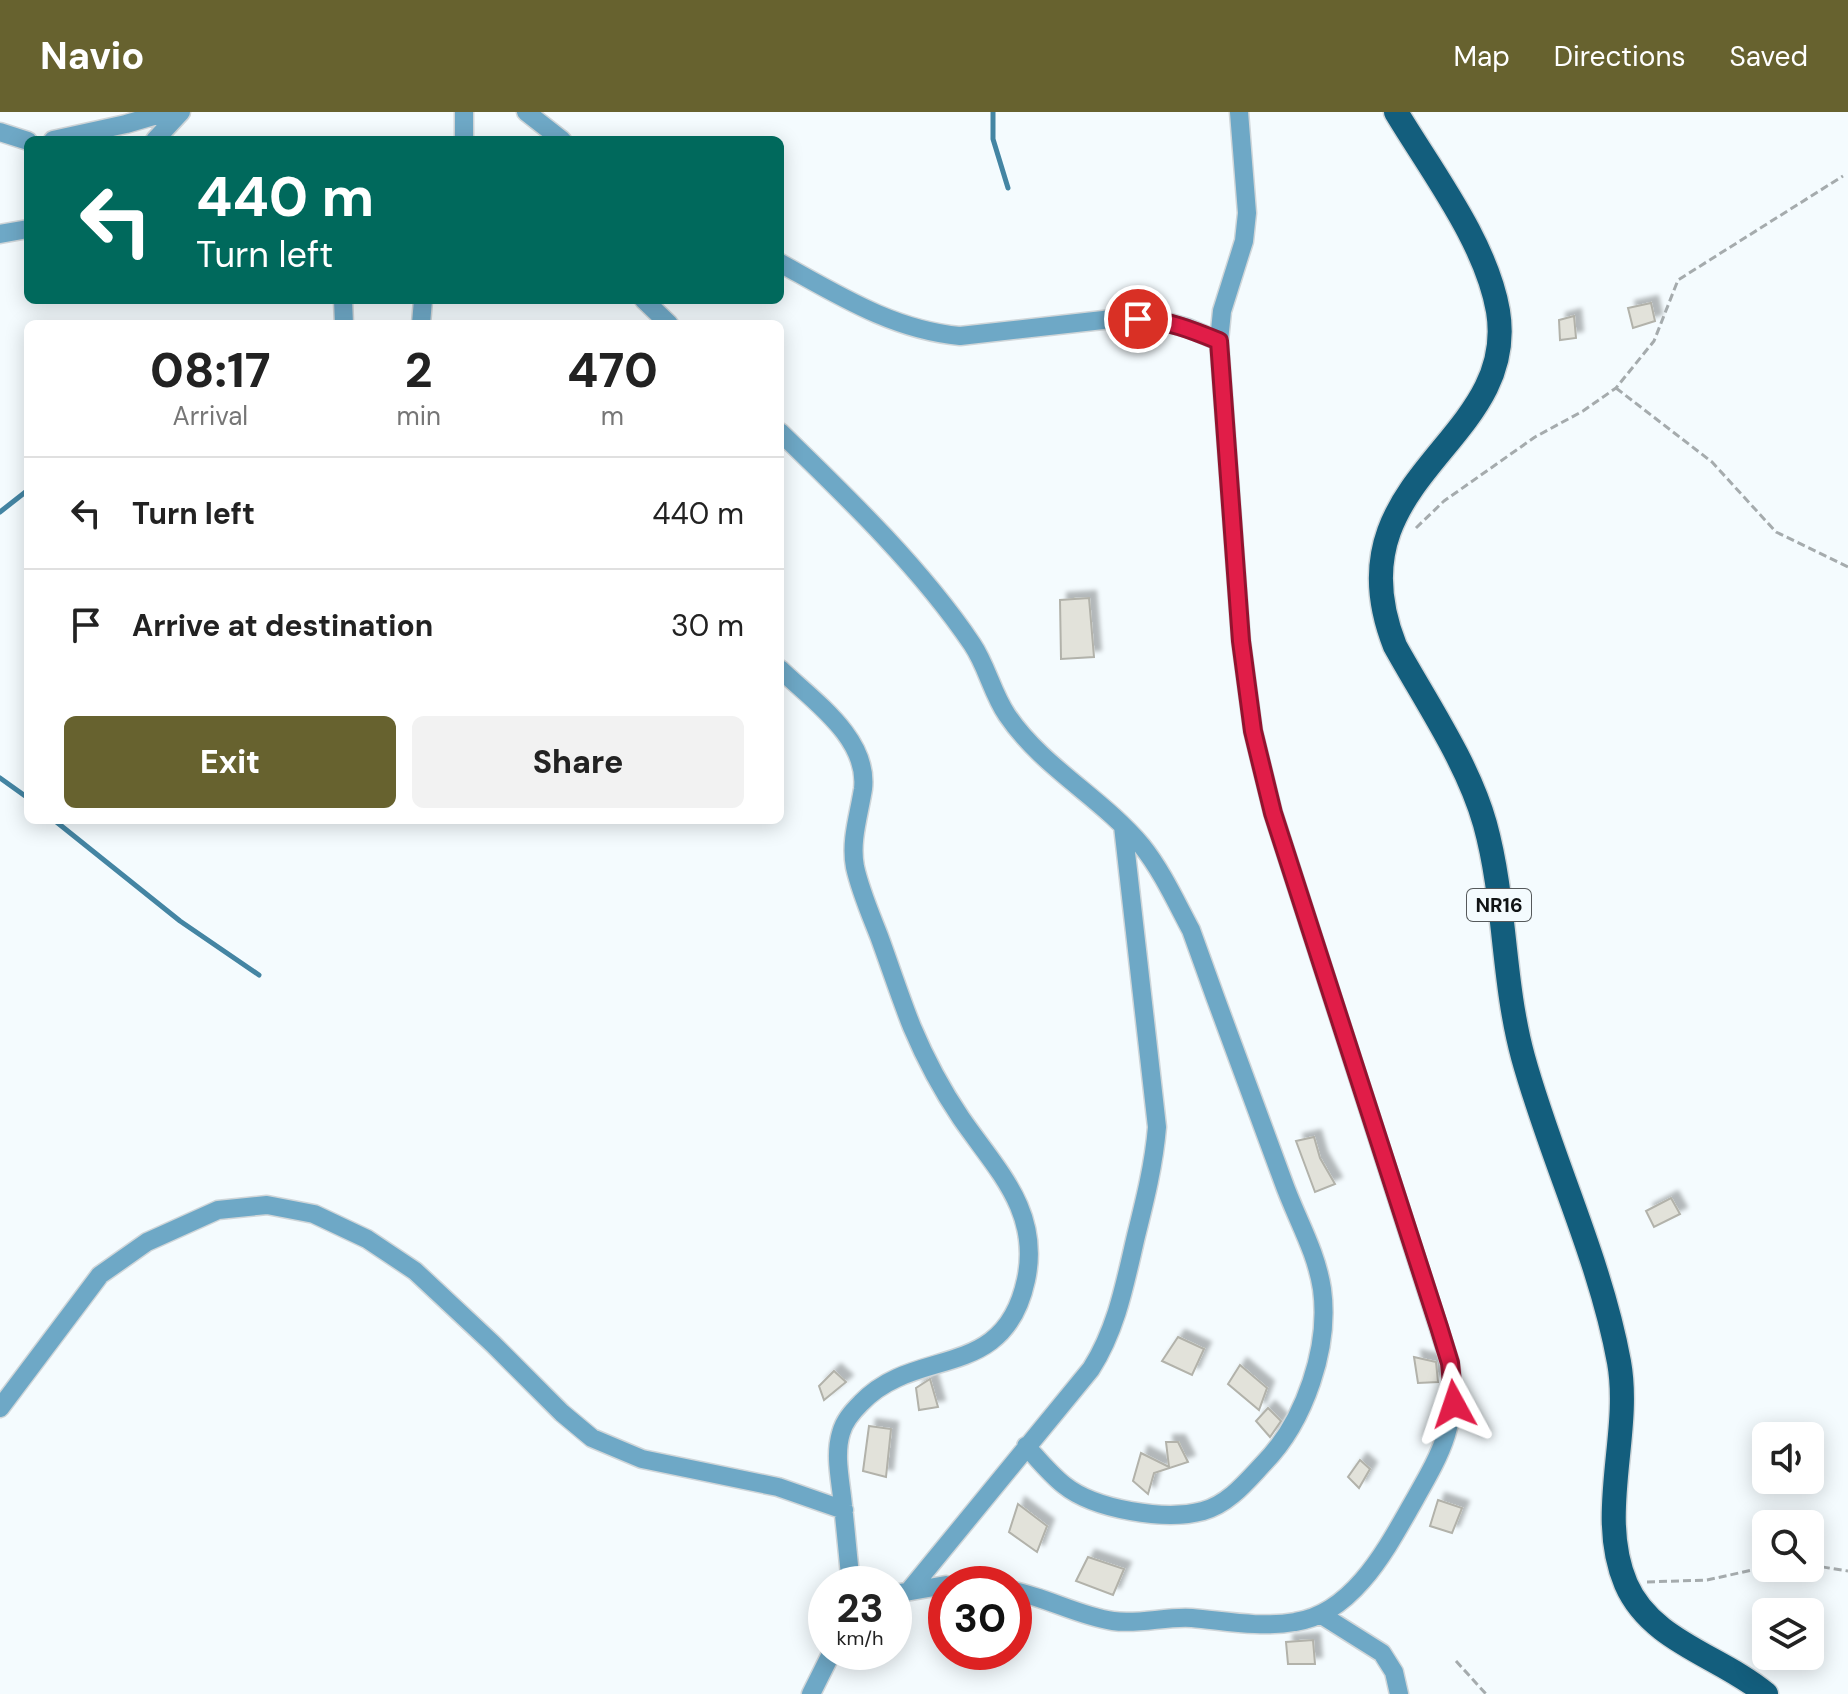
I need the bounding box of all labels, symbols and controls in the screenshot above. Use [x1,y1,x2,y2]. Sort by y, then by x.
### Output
text: Navio [40,31,144,81]
text: Map [1453,38,1510,75]
text: Directions [1554,38,1686,75]
text: Saved [1730,38,1808,75]
text: 440 m [196,160,374,233]
icon: left [64,168,168,272]
text: Turn left [196,231,333,278]
pin [1104,285,1172,353]
icon: arrive [1116,297,1160,341]
text: 08:17 [150,339,270,402]
text: 2 [405,339,433,402]
text: 470 [567,339,658,402]
text: Arrival [172,399,248,433]
text: min [397,399,441,433]
text: m [601,399,624,433]
icon: left [64,491,108,535]
text: Turn left [132,494,255,533]
text: 440 m [652,494,744,533]
icon: arrive [64,603,108,647]
text: Arrive at destination [132,606,433,645]
text: 30 m [671,606,744,645]
button: Exit [64,716,396,808]
button: Share [412,716,744,808]
road number: NR16 [1467,889,1531,921]
position arrow [1412,1362,1496,1446]
map controls [1752,1422,1824,1670]
button: sound [1752,1422,1824,1494]
button: search [1752,1510,1824,1582]
speed limit sign: 30 [928,1566,1032,1670]
text: 23 [836,1582,884,1634]
button: layers [1752,1598,1824,1670]
text: km/h [836,1625,884,1651]

